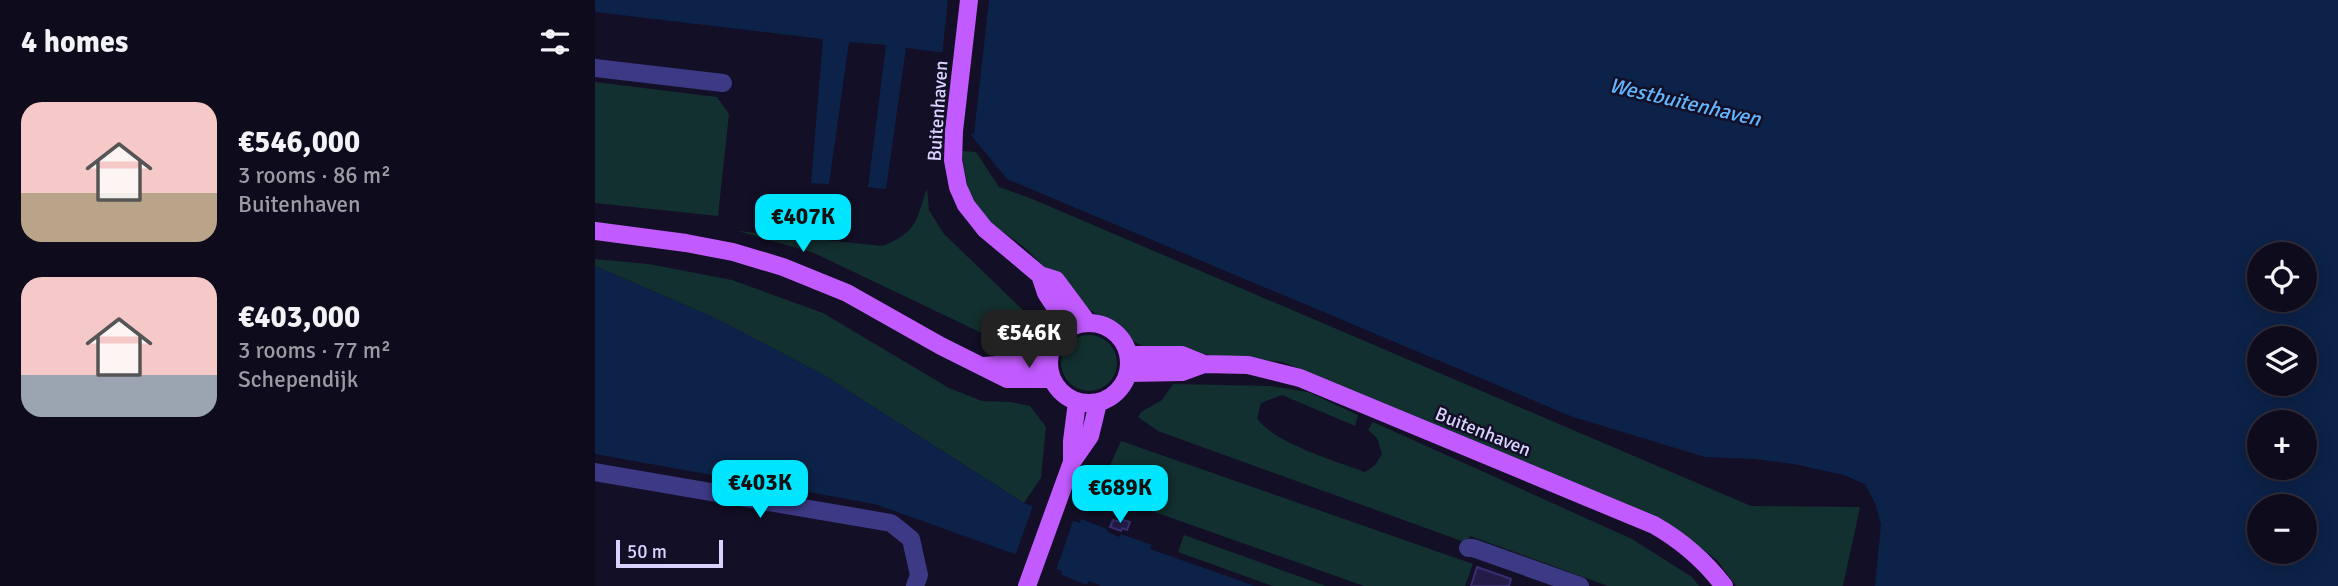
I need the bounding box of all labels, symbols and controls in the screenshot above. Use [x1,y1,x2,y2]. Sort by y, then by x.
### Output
icon: filters [536,23,574,61]
text: 4 homes [21,24,128,61]
street label: Buitenhaven [923,60,953,162]
water label: Westbuitenhaven [1607,72,1764,132]
text: €546,000 [238,124,360,161]
icon: home [77,130,161,214]
text: 3 rooms · 86 m² [238,161,391,190]
text: Buitenhaven [238,190,360,219]
pin: €407K [754,194,852,254]
text: €407K [771,202,835,231]
map controls [2247,242,2317,564]
button: locate [2247,242,2317,312]
text: €403,000 [238,299,360,336]
icon: home [77,305,161,389]
pin: €546K [980,310,1078,370]
text: €546K [997,318,1061,347]
button: layers [2247,326,2317,396]
text: 3 rooms · 77 m² [238,336,391,365]
text: Schependijk [238,365,358,394]
street label: Buitenhaven [1432,402,1534,462]
button: + [2247,410,2317,480]
pin: €403K [711,461,809,520]
pin: €689K [1071,466,1169,525]
text: €403K [728,468,792,497]
text: €689K [1088,473,1152,502]
button: − [2247,494,2317,564]
scale bar [616,537,723,569]
text: 50 m [627,540,667,564]

